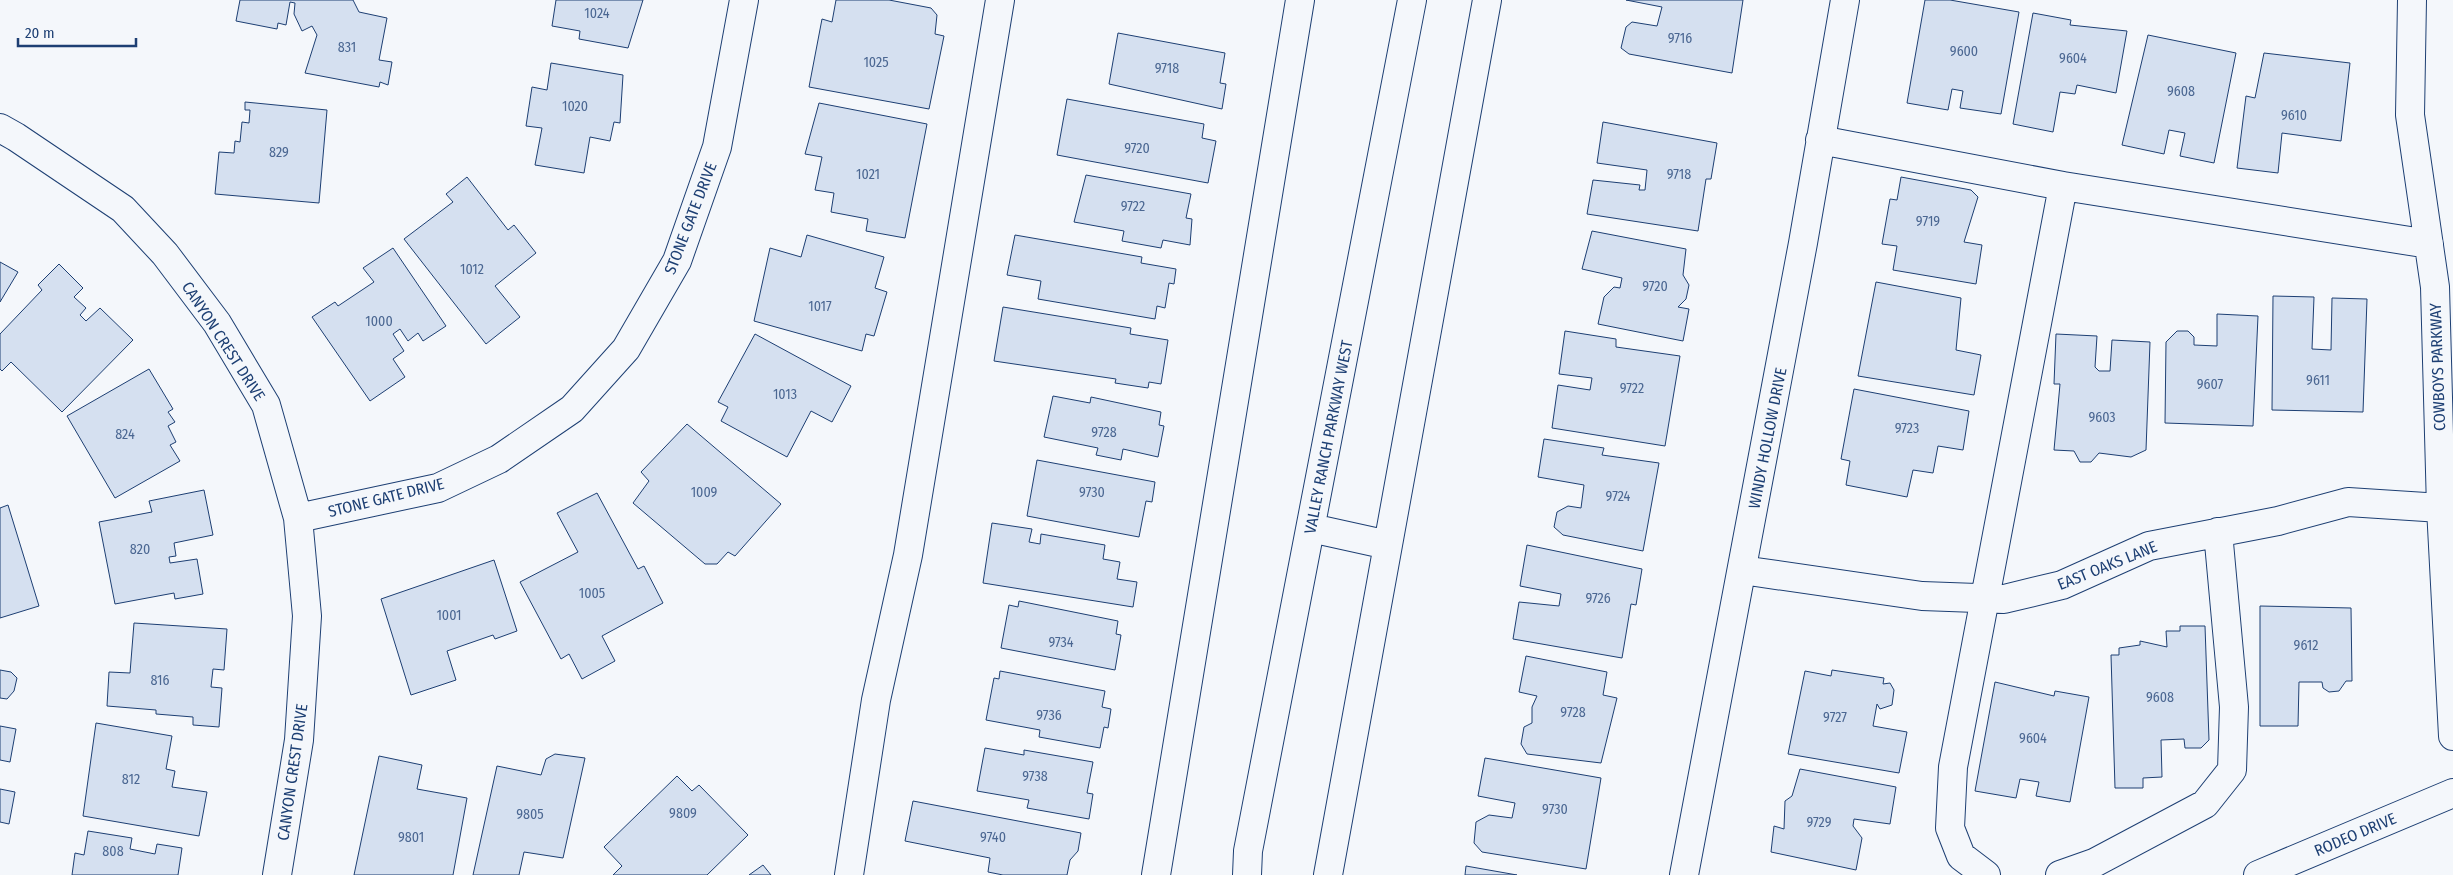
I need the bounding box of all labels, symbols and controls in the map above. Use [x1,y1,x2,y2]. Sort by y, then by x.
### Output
house number: 1024 [584,5,610,22]
scale bar [18,15,135,47]
text: 20 m [25,24,55,42]
house number: 9716 [1668,30,1692,47]
house number: 831 [338,39,356,56]
house number: 9600 [1950,43,1978,60]
house number: 9604 [2059,50,2087,67]
house number: 1025 [863,54,889,71]
house number: 9718 [1155,60,1179,77]
house number: 9608 [2167,83,2195,100]
house number: 1020 [562,98,588,115]
house number: 9610 [2281,107,2307,124]
house number: 9720 [1124,140,1150,157]
house number: 829 [269,144,289,161]
street label: STONE GATE DRIVE [660,159,721,277]
house number: 1021 [856,166,880,183]
house number: 9718 [1667,166,1691,183]
house number: 9722 [1121,198,1145,215]
house number: 9719 [1916,213,1940,230]
house number: 1012 [460,261,484,278]
street label: CANYON CREST DRIVE [178,278,269,404]
house number: 9720 [1642,278,1668,295]
house number: 1017 [808,298,832,315]
street label: COWBOYS PARKWAY [2426,303,2449,431]
house number: 1000 [365,313,393,330]
street label: VALLEY RANCH PARKWAY WEST [1300,338,1357,535]
street label: WINDY HOLLOW DRIVE [1744,366,1790,510]
house number: 9611 [2306,372,2330,389]
house number: 9607 [2197,376,2224,393]
house number: 9722 [1620,380,1644,397]
house number: 1013 [773,386,797,403]
house number: 9603 [2088,409,2116,426]
house number: 9723 [1895,420,1919,437]
house number: 9728 [1091,424,1117,441]
house number: 824 [115,426,135,443]
street label: STONE GATE DRIVE [326,474,446,521]
house number: 1009 [691,484,718,501]
house number: 9730 [1079,484,1105,501]
house number: 9724 [1606,488,1631,505]
street label: EAST OAKS LANE [2055,537,2160,594]
house number: 820 [130,541,150,558]
house number: 1005 [579,585,605,602]
house number: 9726 [1585,590,1611,607]
house number: 1001 [436,607,462,624]
house number: 9734 [1048,634,1074,651]
house number: 9612 [2294,637,2318,654]
house number: 816 [150,672,170,689]
house number: 9608 [2146,689,2174,706]
street label: CANYON CREST DRIVE [273,702,312,842]
house number: 9728 [1560,704,1586,721]
house number: 9736 [1036,707,1062,724]
house number: 9727 [1823,709,1847,726]
house number: 9604 [2019,730,2047,747]
house number: 9738 [1022,768,1048,785]
house number: 812 [122,771,140,788]
house number: 9730 [1542,801,1568,818]
house number: 9809 [669,805,697,822]
house number: 9805 [516,806,544,823]
street label: RODEO DRIVE [2311,809,2399,860]
house number: 9729 [1806,814,1832,831]
house number: 9801 [398,829,424,846]
house number: 9740 [980,829,1006,846]
house number: 808 [102,843,124,860]

